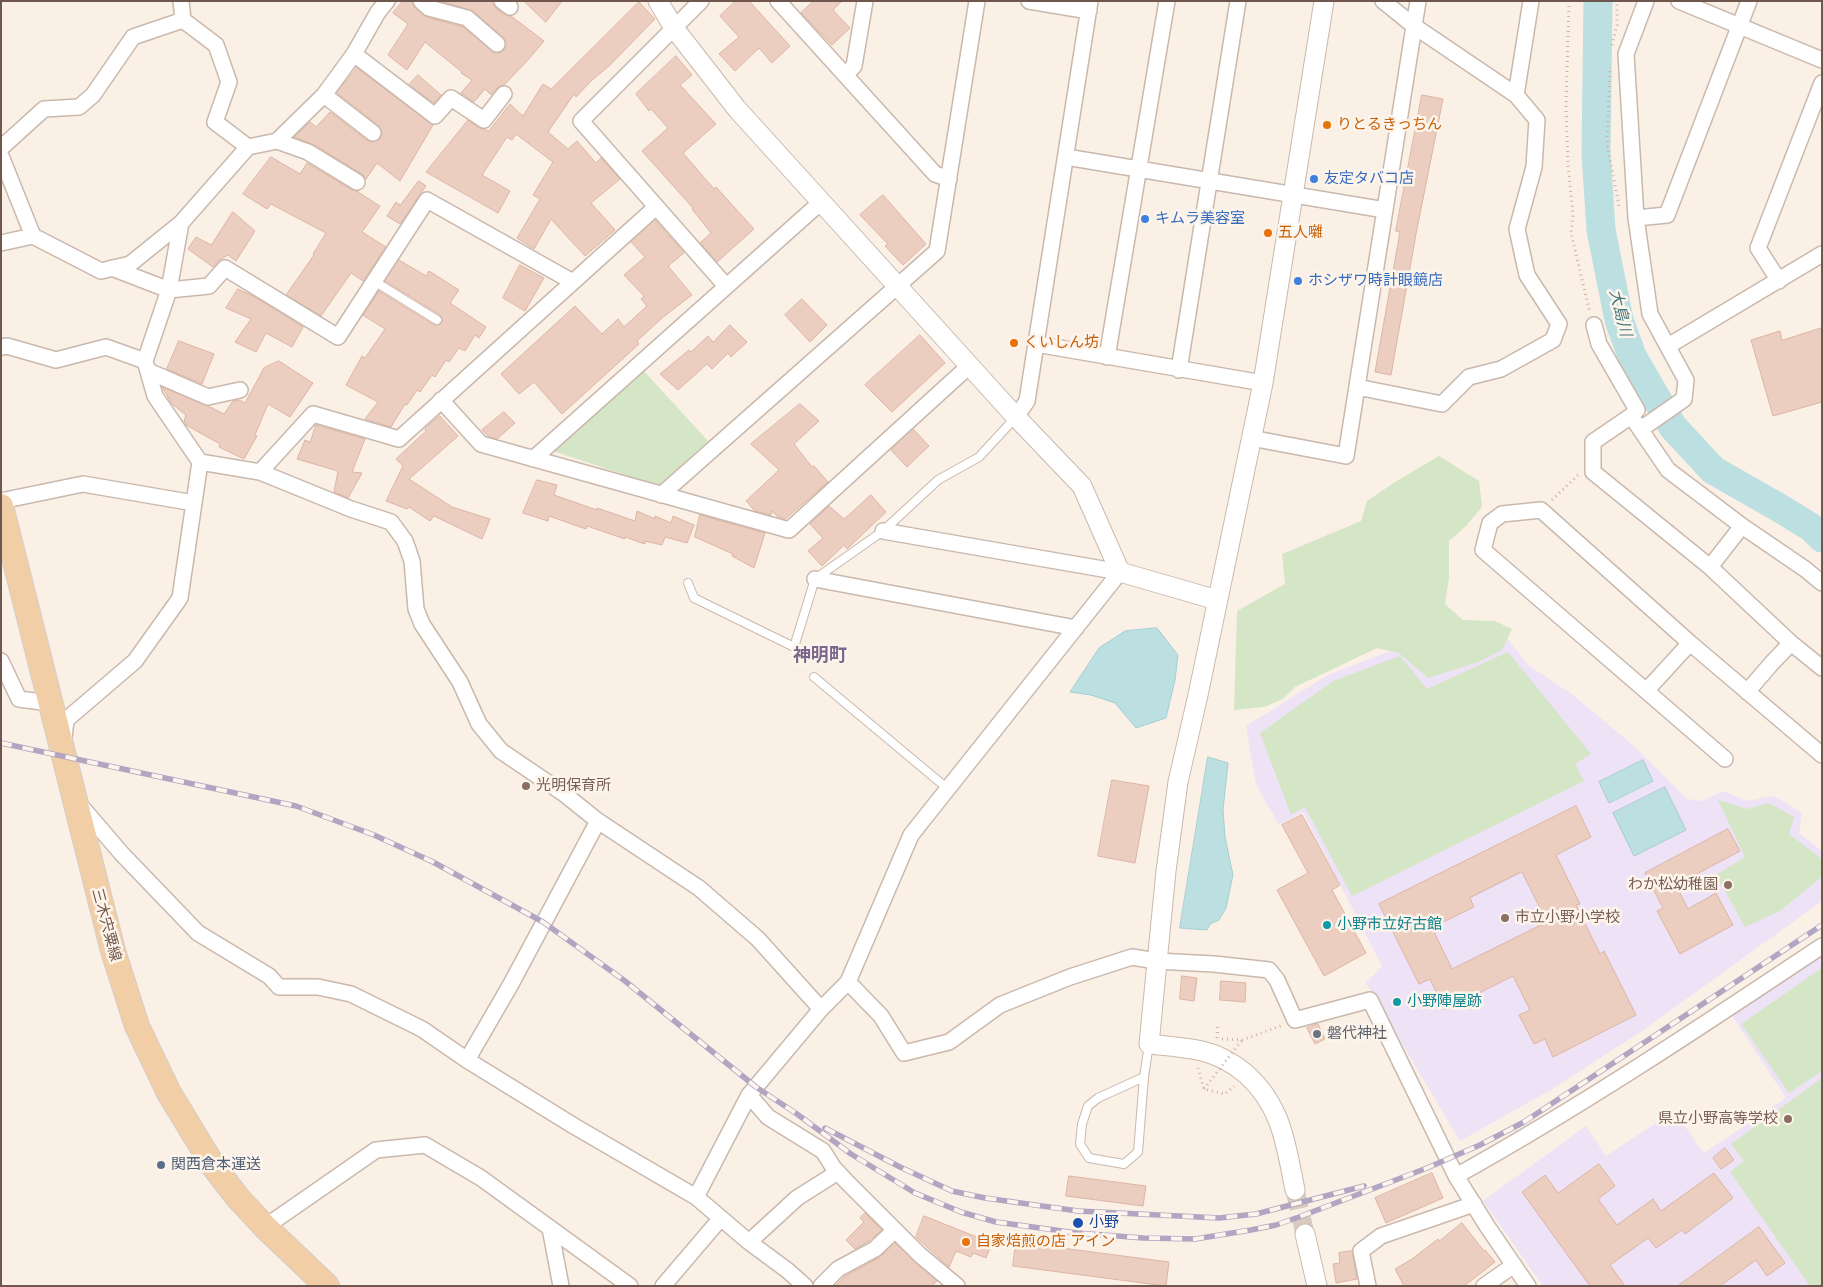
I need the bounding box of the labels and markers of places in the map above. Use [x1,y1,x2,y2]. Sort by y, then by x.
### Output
place label: りとるきっちん [1337,116,1442,134]
marker: りとるきっちん [1321,119,1333,131]
place label: 友定タバコ店 [1324,170,1414,188]
marker: 友定タバコ店 [1308,173,1320,185]
place label: キムラ美容室 [1155,210,1245,228]
marker: キムラ美容室 [1139,213,1151,225]
place label: 五人囃 [1278,224,1323,242]
marker: 五人囃 [1262,227,1274,239]
place label: ホシザワ時計眼鏡店 [1308,272,1443,290]
marker: ホシザワ時計眼鏡店 [1292,275,1304,287]
place label: くいしん坊 [1024,334,1099,352]
marker: くいしん坊 [1008,337,1020,349]
place label: 光明保育所 [536,777,611,795]
marker: 光明保育所 [520,780,532,792]
place label: わか松幼稚園 [1628,876,1718,894]
marker: わか松幼稚園 [1722,879,1734,891]
place label: 市立小野小学校 [1515,909,1620,927]
marker: 市立小野小学校 [1499,912,1511,924]
place label: 小野市立好古館 [1337,916,1442,934]
marker: 小野市立好古館 [1321,919,1333,931]
place label: 小野陣屋跡 [1407,993,1482,1011]
marker: 小野陣屋跡 [1391,996,1403,1008]
place label: 磐代神社 [1327,1025,1387,1043]
marker: 磐代神社 [1311,1028,1323,1040]
place label: 県立小野高等学校 [1658,1110,1778,1128]
marker: 県立小野高等学校 [1782,1113,1794,1125]
place label: 関西倉本運送 [171,1156,261,1174]
marker: 関西倉本運送 [155,1159,167,1171]
place label: 小野 [1089,1214,1119,1232]
marker: 小野 [1071,1216,1085,1230]
place label: 自家焙煎の店 アイン [976,1233,1115,1251]
marker: 自家焙煎の店 アイン [960,1236,972,1248]

